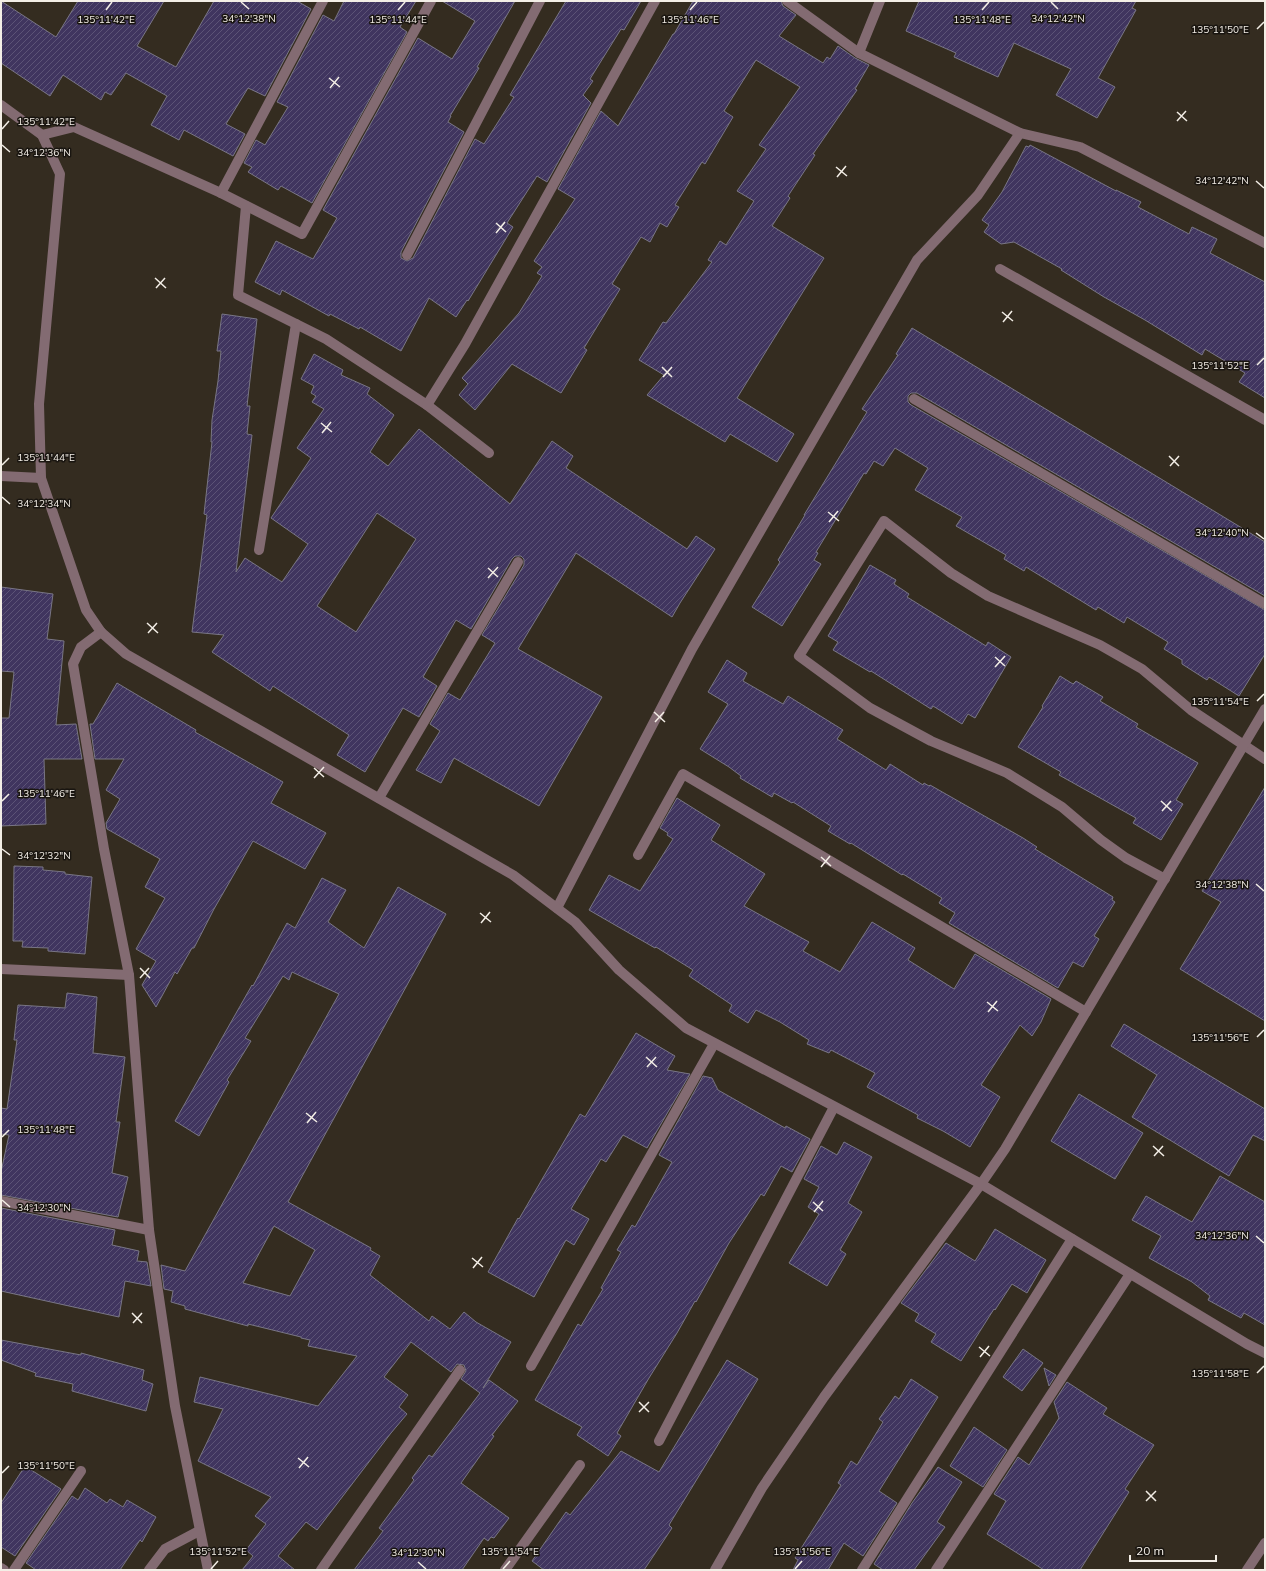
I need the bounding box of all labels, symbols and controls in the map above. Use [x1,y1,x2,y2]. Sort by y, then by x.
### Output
text: 34°12'38"N [222,12,276,25]
text: 34°12'42"N [1031,12,1085,25]
text: 135°11'42"E [77,13,135,26]
text: 135°11'44"E [369,13,427,26]
text: 135°11'46"E [661,13,719,26]
text: 135°11'48"E [953,13,1011,26]
text: 135°11'50"E [1191,23,1249,36]
text: 135°11'42"E [17,115,75,128]
text: 34°12'36"N [17,146,71,159]
text: 34°12'42"N [1195,174,1249,187]
text: 135°11'52"E [1191,359,1249,372]
text: 135°11'44"E [17,451,75,464]
text: 34°12'34"N [17,497,71,510]
text: 34°12'40"N [1195,526,1249,539]
text: 135°11'54"E [1191,695,1249,708]
text: 135°11'46"E [17,787,75,800]
text: 34°12'32"N [17,849,71,862]
text: 34°12'38"N [1195,878,1249,891]
text: 135°11'56"E [1191,1031,1249,1044]
text: 135°11'48"E [17,1123,75,1136]
text: 34°12'30"N [17,1201,71,1214]
text: 34°12'36"N [1195,1229,1249,1242]
text: 135°11'58"E [1191,1367,1249,1380]
text: 135°11'50"E [17,1459,75,1472]
scale bar [1130,1537,1216,1563]
text: 20 m [1136,1543,1164,1558]
text: 135°11'52"E [189,1545,247,1558]
text: 135°11'54"E [481,1545,539,1558]
text: 135°11'56"E [773,1545,831,1558]
text: 34°12'30"N [391,1546,445,1559]

